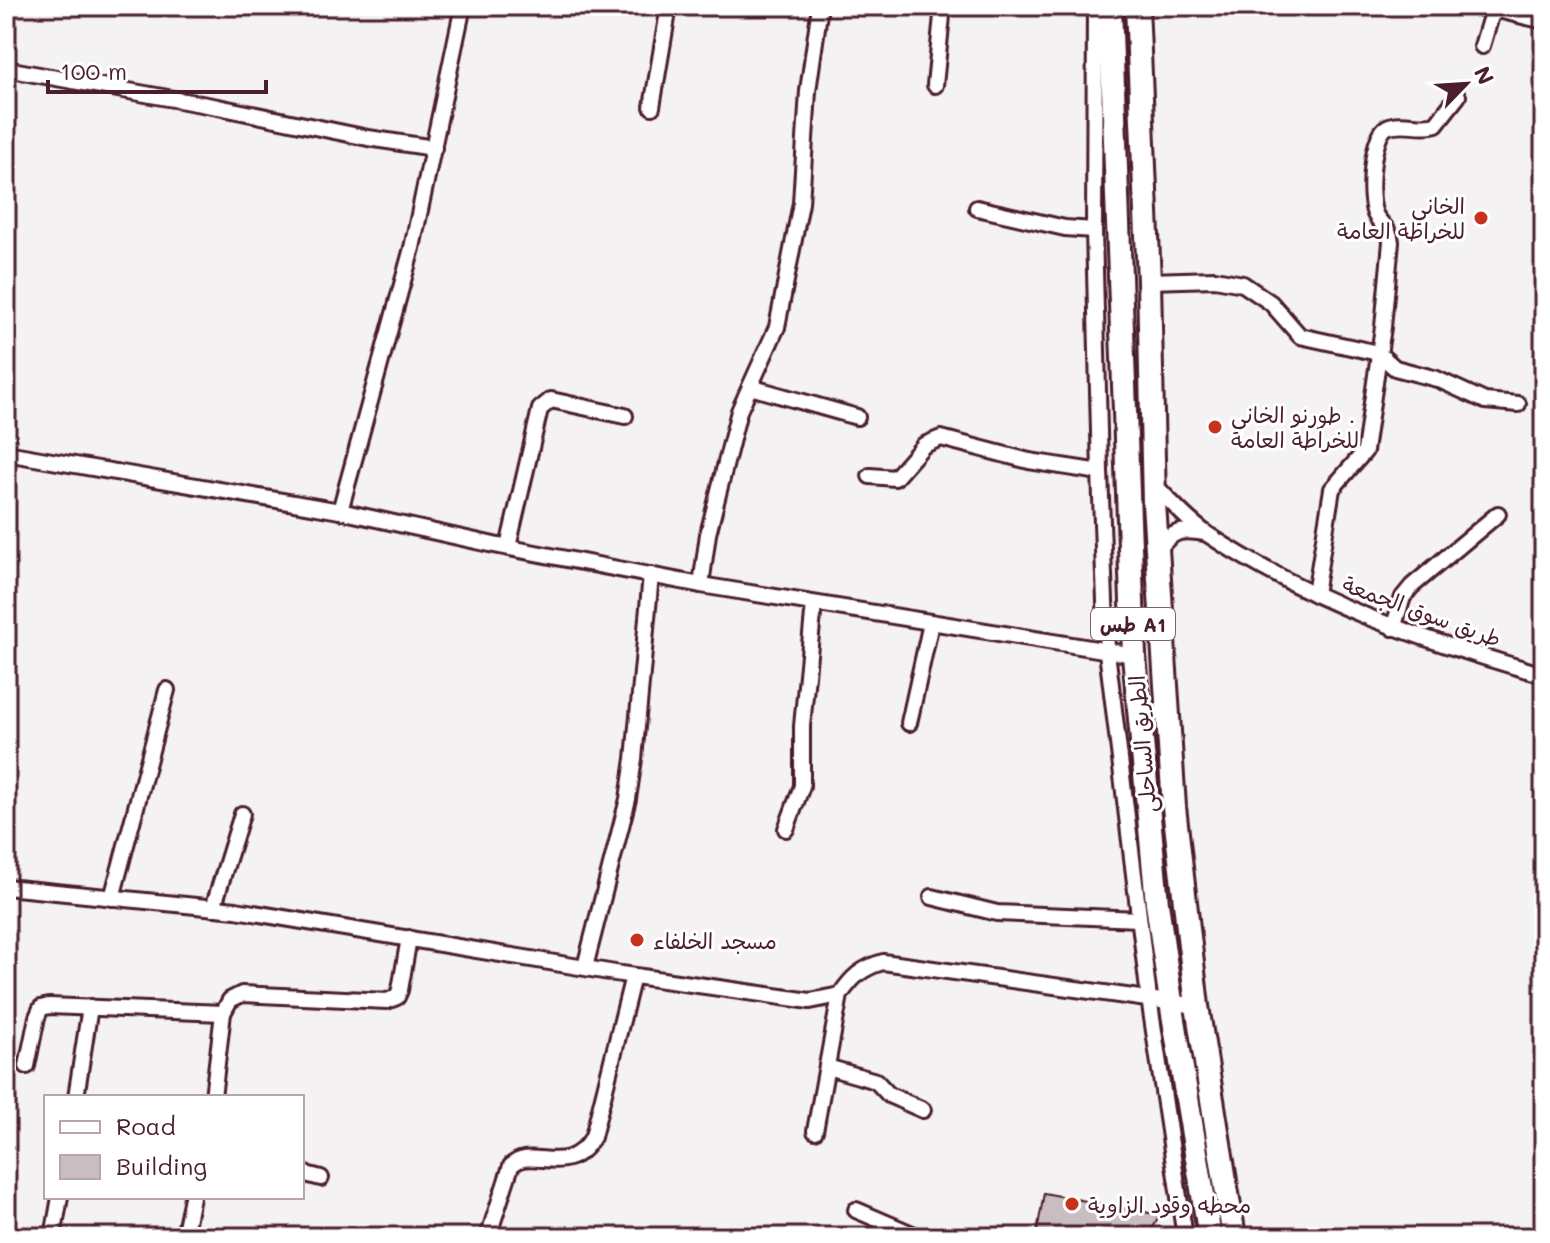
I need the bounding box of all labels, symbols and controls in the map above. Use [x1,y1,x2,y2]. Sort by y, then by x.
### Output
scale bar [48,44,266,94]
north arrow [1426,44,1506,124]
text: 100 m [60,55,127,86]
text: N [1468,62,1501,89]
place label: الخاني للخراطة العامة [1337,191,1465,245]
marker: الخاني للخراطة العامة [1472,209,1490,227]
place label: طورنو الخاني . للخراطة العامة [1231,400,1359,454]
marker: طورنو الخاني . للخراطة العامة [1206,418,1224,436]
street label: طريق سوق الجمعة [1339,569,1505,653]
road number: طس A1 [1091,608,1175,640]
street label: الطريق الساحلى [1122,674,1163,814]
place label: مسجد الخلفاء [653,926,777,955]
marker: مسجد الخلفاء [628,931,646,949]
legend [44,1095,304,1199]
text: Road [116,1110,176,1141]
text: Building [116,1150,207,1181]
place label: محطه وقود الزاوية [1088,1190,1251,1219]
marker: محطه وقود الزاوية [1063,1195,1081,1213]

